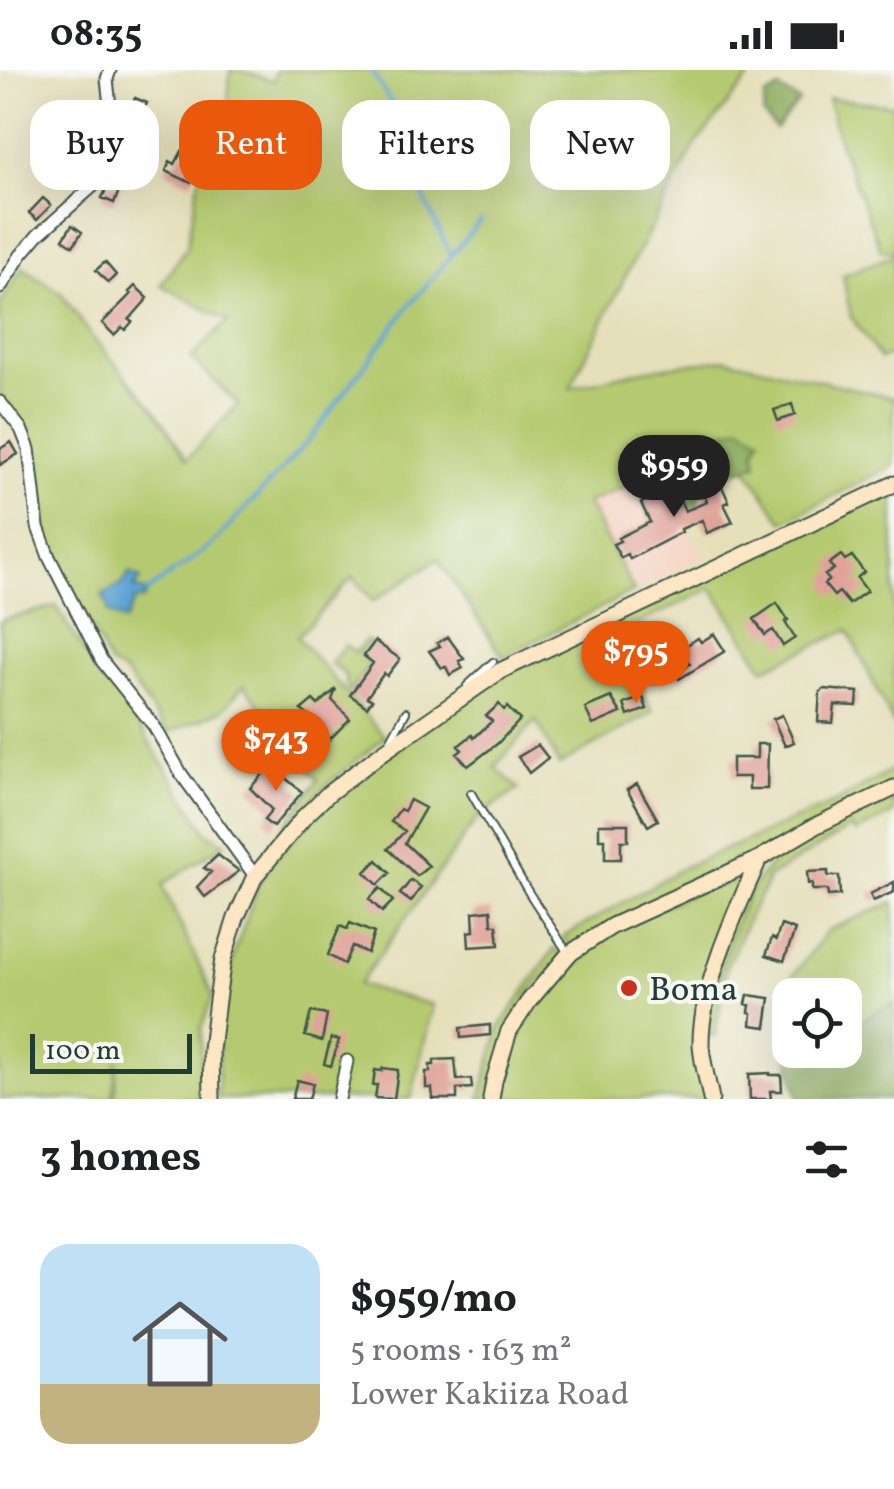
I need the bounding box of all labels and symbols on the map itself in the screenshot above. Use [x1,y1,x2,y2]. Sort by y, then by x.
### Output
pin: $959 [615,435,733,520]
pin: $795 [577,621,695,706]
pin: $743 [217,709,335,794]
place label: Boma [649,967,738,1015]
marker: Boma [618,977,640,999]
scale bar [30,1029,192,1074]

